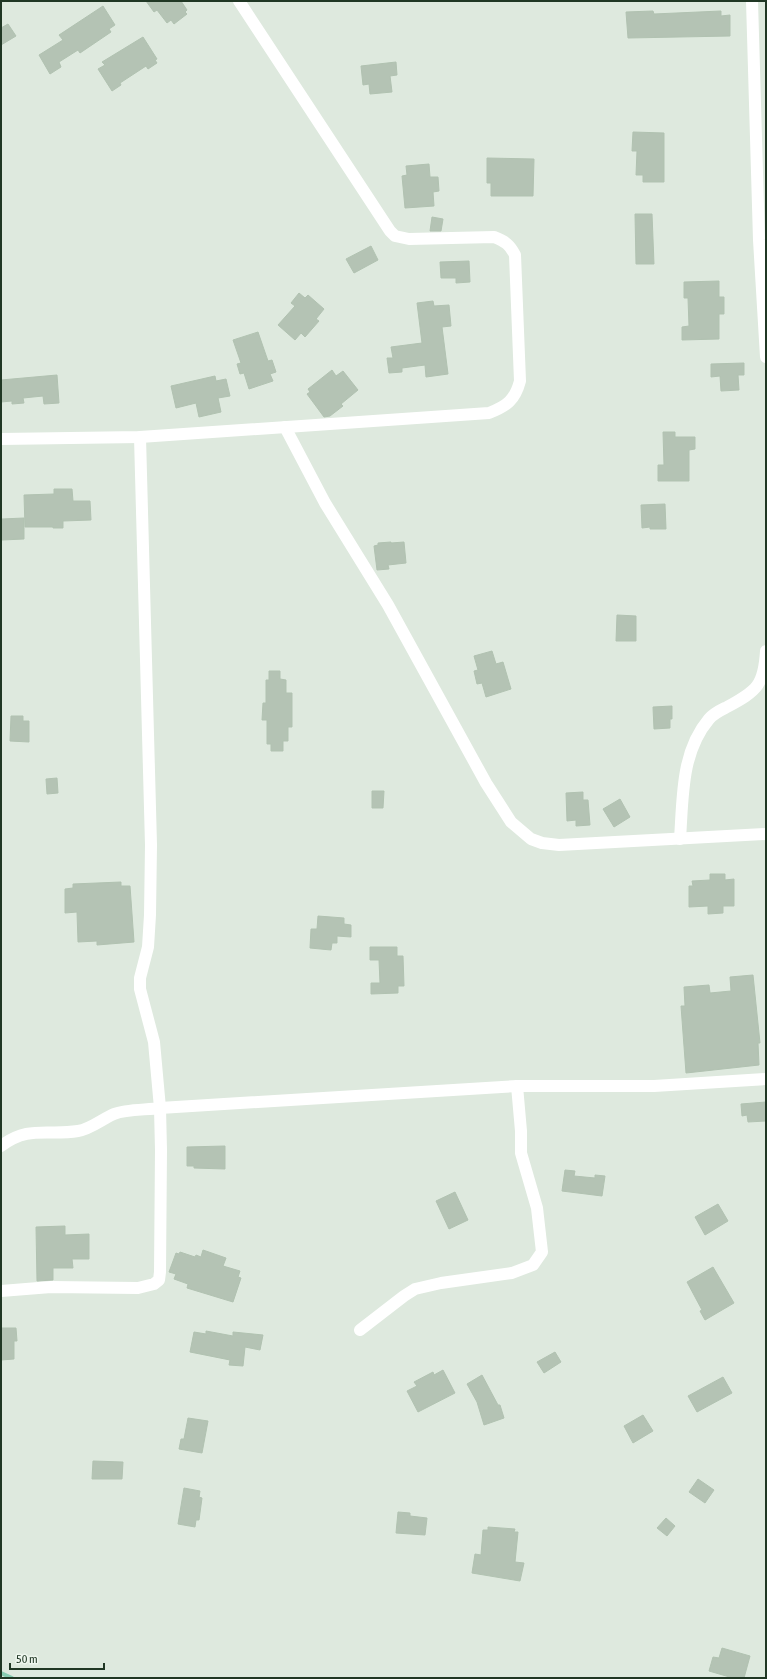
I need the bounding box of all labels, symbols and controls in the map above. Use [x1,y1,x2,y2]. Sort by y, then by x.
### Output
scale bar [10,1645,104,1671]
text: 50 m [16,1652,38,1666]

